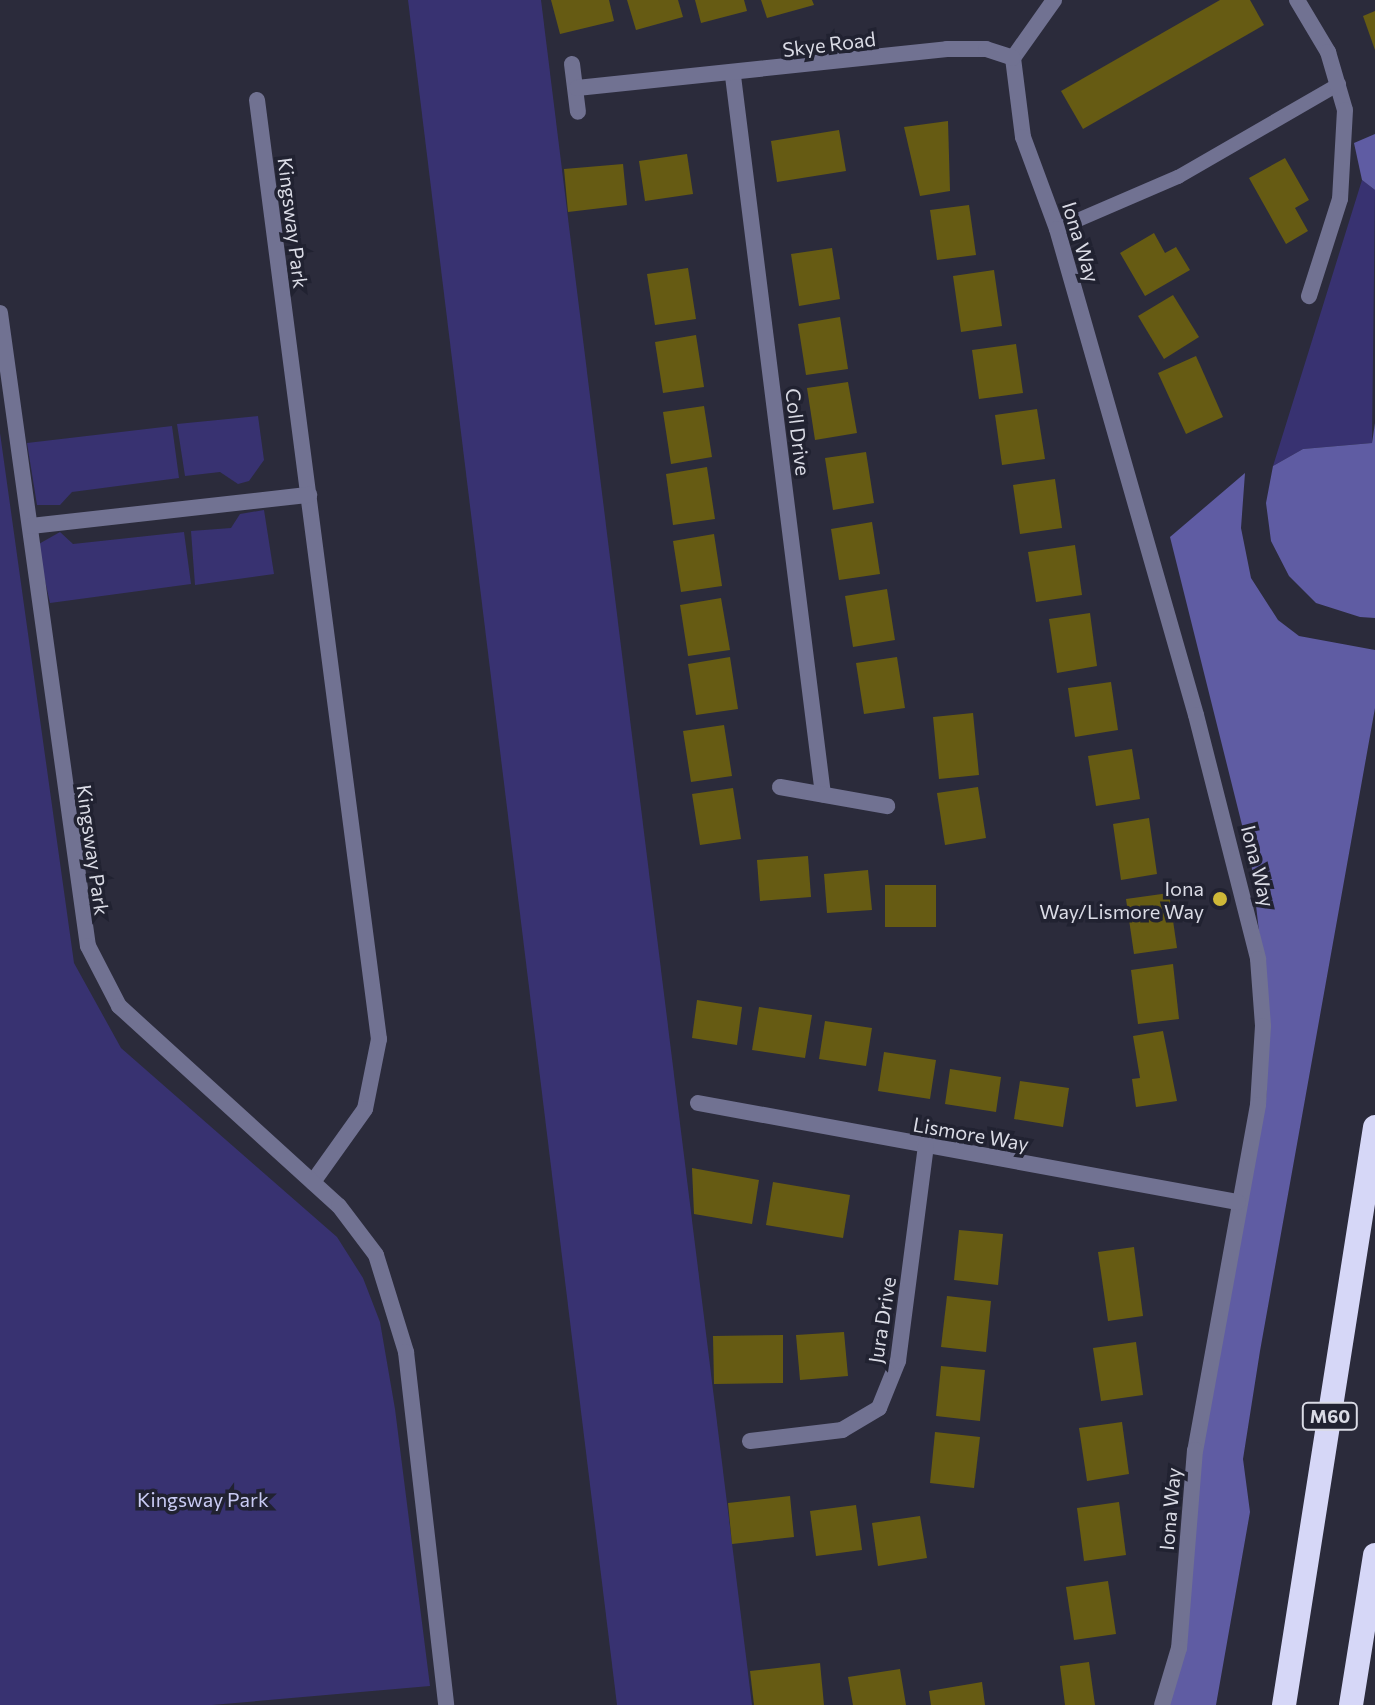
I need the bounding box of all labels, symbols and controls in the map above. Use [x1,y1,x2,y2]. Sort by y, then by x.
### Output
street label: Skye Road [781,26,877,62]
street label: Kingsway Park [273,156,313,290]
street label: Iona Way [1057,199,1105,285]
street label: Coll Drive [781,387,815,477]
street label: Kingsway Park [72,783,114,917]
street label: Iona Way [1236,823,1280,909]
place label: Iona Way/Lismore Way [1039,876,1204,923]
marker: Iona Way/Lismore Way [1211,890,1229,908]
street label: Lismore Way [911,1112,1031,1156]
street label: Jura Drive [863,1275,901,1365]
road number: M60 [1300,1402,1360,1430]
street label: Iona Way [1154,1467,1186,1551]
park label: Kingsway Park [137,1487,269,1511]

